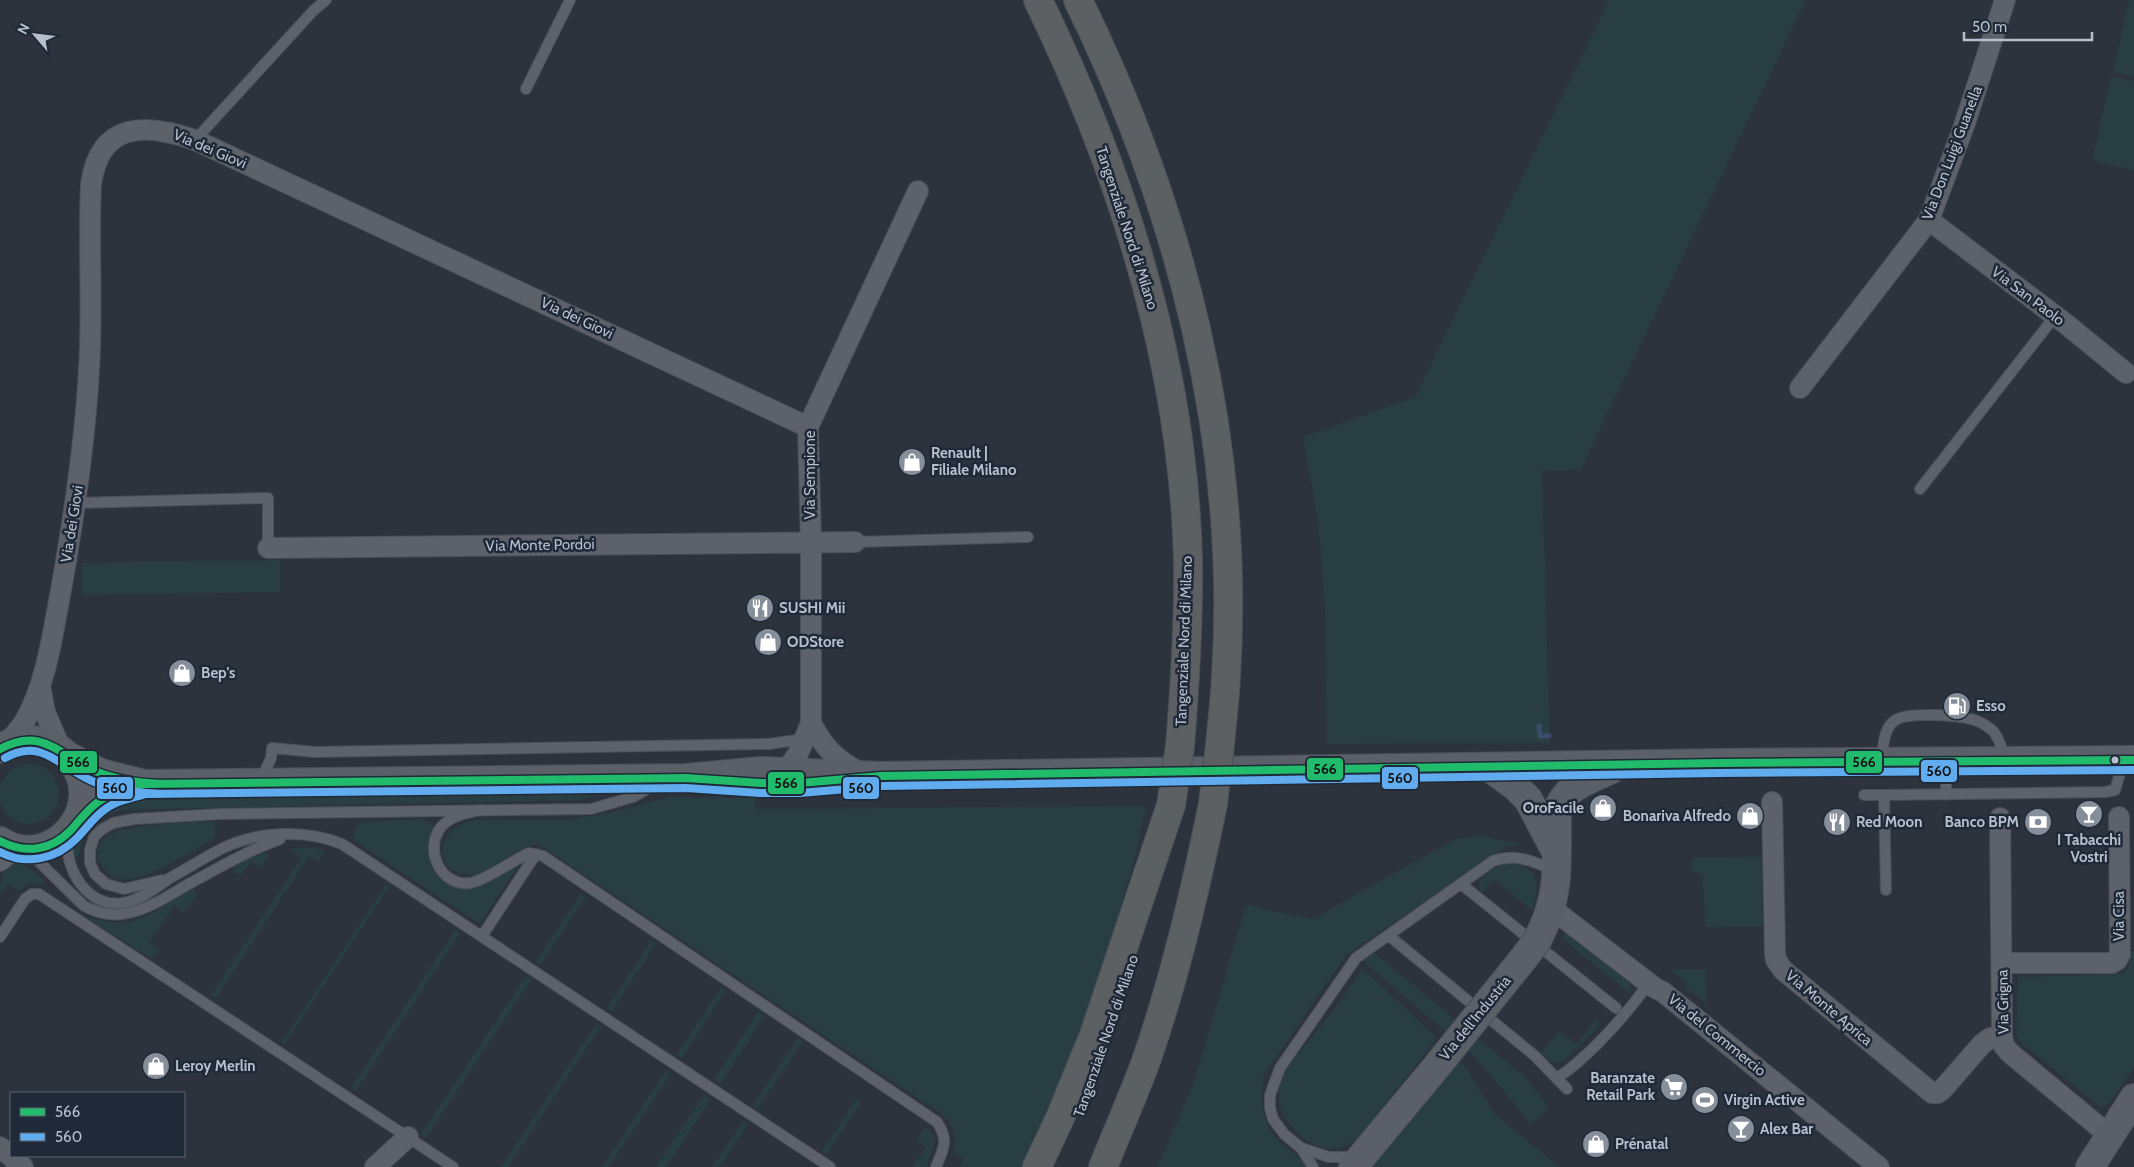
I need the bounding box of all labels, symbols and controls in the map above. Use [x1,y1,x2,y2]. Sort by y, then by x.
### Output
north arrow [10,10,60,60]
scale bar [1964,10,2092,42]
text: 50 m [1972,18,2007,36]
text: N [13,20,34,37]
street label: Via Don Luigi Guanella [1918,82,1986,223]
street label: Via dei Giovi [171,125,249,173]
street label: Tangenziale Nord di Milano [1092,144,1162,312]
street label: Via San Paolo [1988,263,2068,329]
street label: Via dei Giovi [538,293,616,343]
street label: Via Sempione [801,430,819,520]
place label: Renault | Filiale Milano [931,444,1017,479]
shop icon: Renault | Filiale Milano [897,447,927,477]
street label: Via dei Giovi [57,484,87,564]
street label: Via Monte Pordoi [485,535,595,555]
street label: Tangenziale Nord di Milano [1172,555,1196,727]
restaurant icon: SUSHI Mii [745,593,775,623]
place label: SUSHI Mii [779,599,845,617]
shop icon: ODStore [753,627,783,657]
place label: ODStore [787,633,844,651]
shop icon: Bep's [167,658,197,688]
place label: Bep's [201,664,235,682]
fuel station icon: Esso [1942,691,1972,721]
place label: Esso [1976,697,2006,715]
line badge: 566 [59,750,98,774]
line badge: 566 [1845,750,1883,774]
text: 566 [66,753,90,771]
text: 566 [1852,753,1876,771]
unlabelled marker [2110,755,2120,765]
line badge: 566 [1306,757,1344,781]
line badge: 560 [1920,759,1958,783]
text: 566 [1313,760,1337,778]
text: 560 [1926,762,1952,780]
line badge: 560 [1381,766,1419,790]
text: 560 [1387,769,1413,787]
line badge: 566 [767,771,805,795]
text: 566 [774,774,798,792]
line badge: 560 [96,776,134,800]
line badge: 560 [842,776,880,800]
text: 560 [102,779,128,797]
text: 560 [848,779,874,797]
shop icon: OroFacile [1588,793,1618,823]
place label: OroFacile [1523,799,1584,817]
bar icon: I Tabacchi Vostri [2074,799,2104,829]
shop icon: Bonariva Alfredo [1735,801,1765,831]
place label: Bonariva Alfredo [1623,807,1731,825]
restaurant icon: Red Moon [1822,807,1852,837]
bank icon: Banco BPM [2023,807,2053,837]
place label: Red Moon [1856,813,1922,831]
place label: Banco BPM [1945,813,2019,831]
place label: I Tabacchi Vostri [2057,831,2121,866]
street label: Via Cisa [2110,890,2128,941]
street label: Tangenziale Nord di Milano [1070,952,1142,1120]
street label: Via Monte Aprica [1782,967,1877,1050]
street label: Via Grigna [1993,969,2013,1034]
street label: Via dell'Industria [1435,971,1515,1064]
street label: Via del Commercio [1664,990,1770,1080]
shop icon: Leroy Merlin [141,1051,171,1081]
place label: Leroy Merlin [175,1057,256,1075]
place label: Baranzate Retail Park [1586,1069,1656,1104]
supermarket icon: Baranzate Retail Park [1659,1072,1689,1102]
sports icon: Virgin Active [1690,1085,1720,1115]
place label: Virgin Active [1724,1091,1805,1109]
legend [10,1092,185,1157]
text: 566 [55,1103,80,1121]
bar icon: Alex Bar [1726,1114,1756,1144]
place label: Alex Bar [1760,1120,1813,1138]
text: 560 [55,1128,82,1146]
shop icon: Prénatal [1581,1129,1611,1159]
place label: Prénatal [1615,1135,1669,1153]

